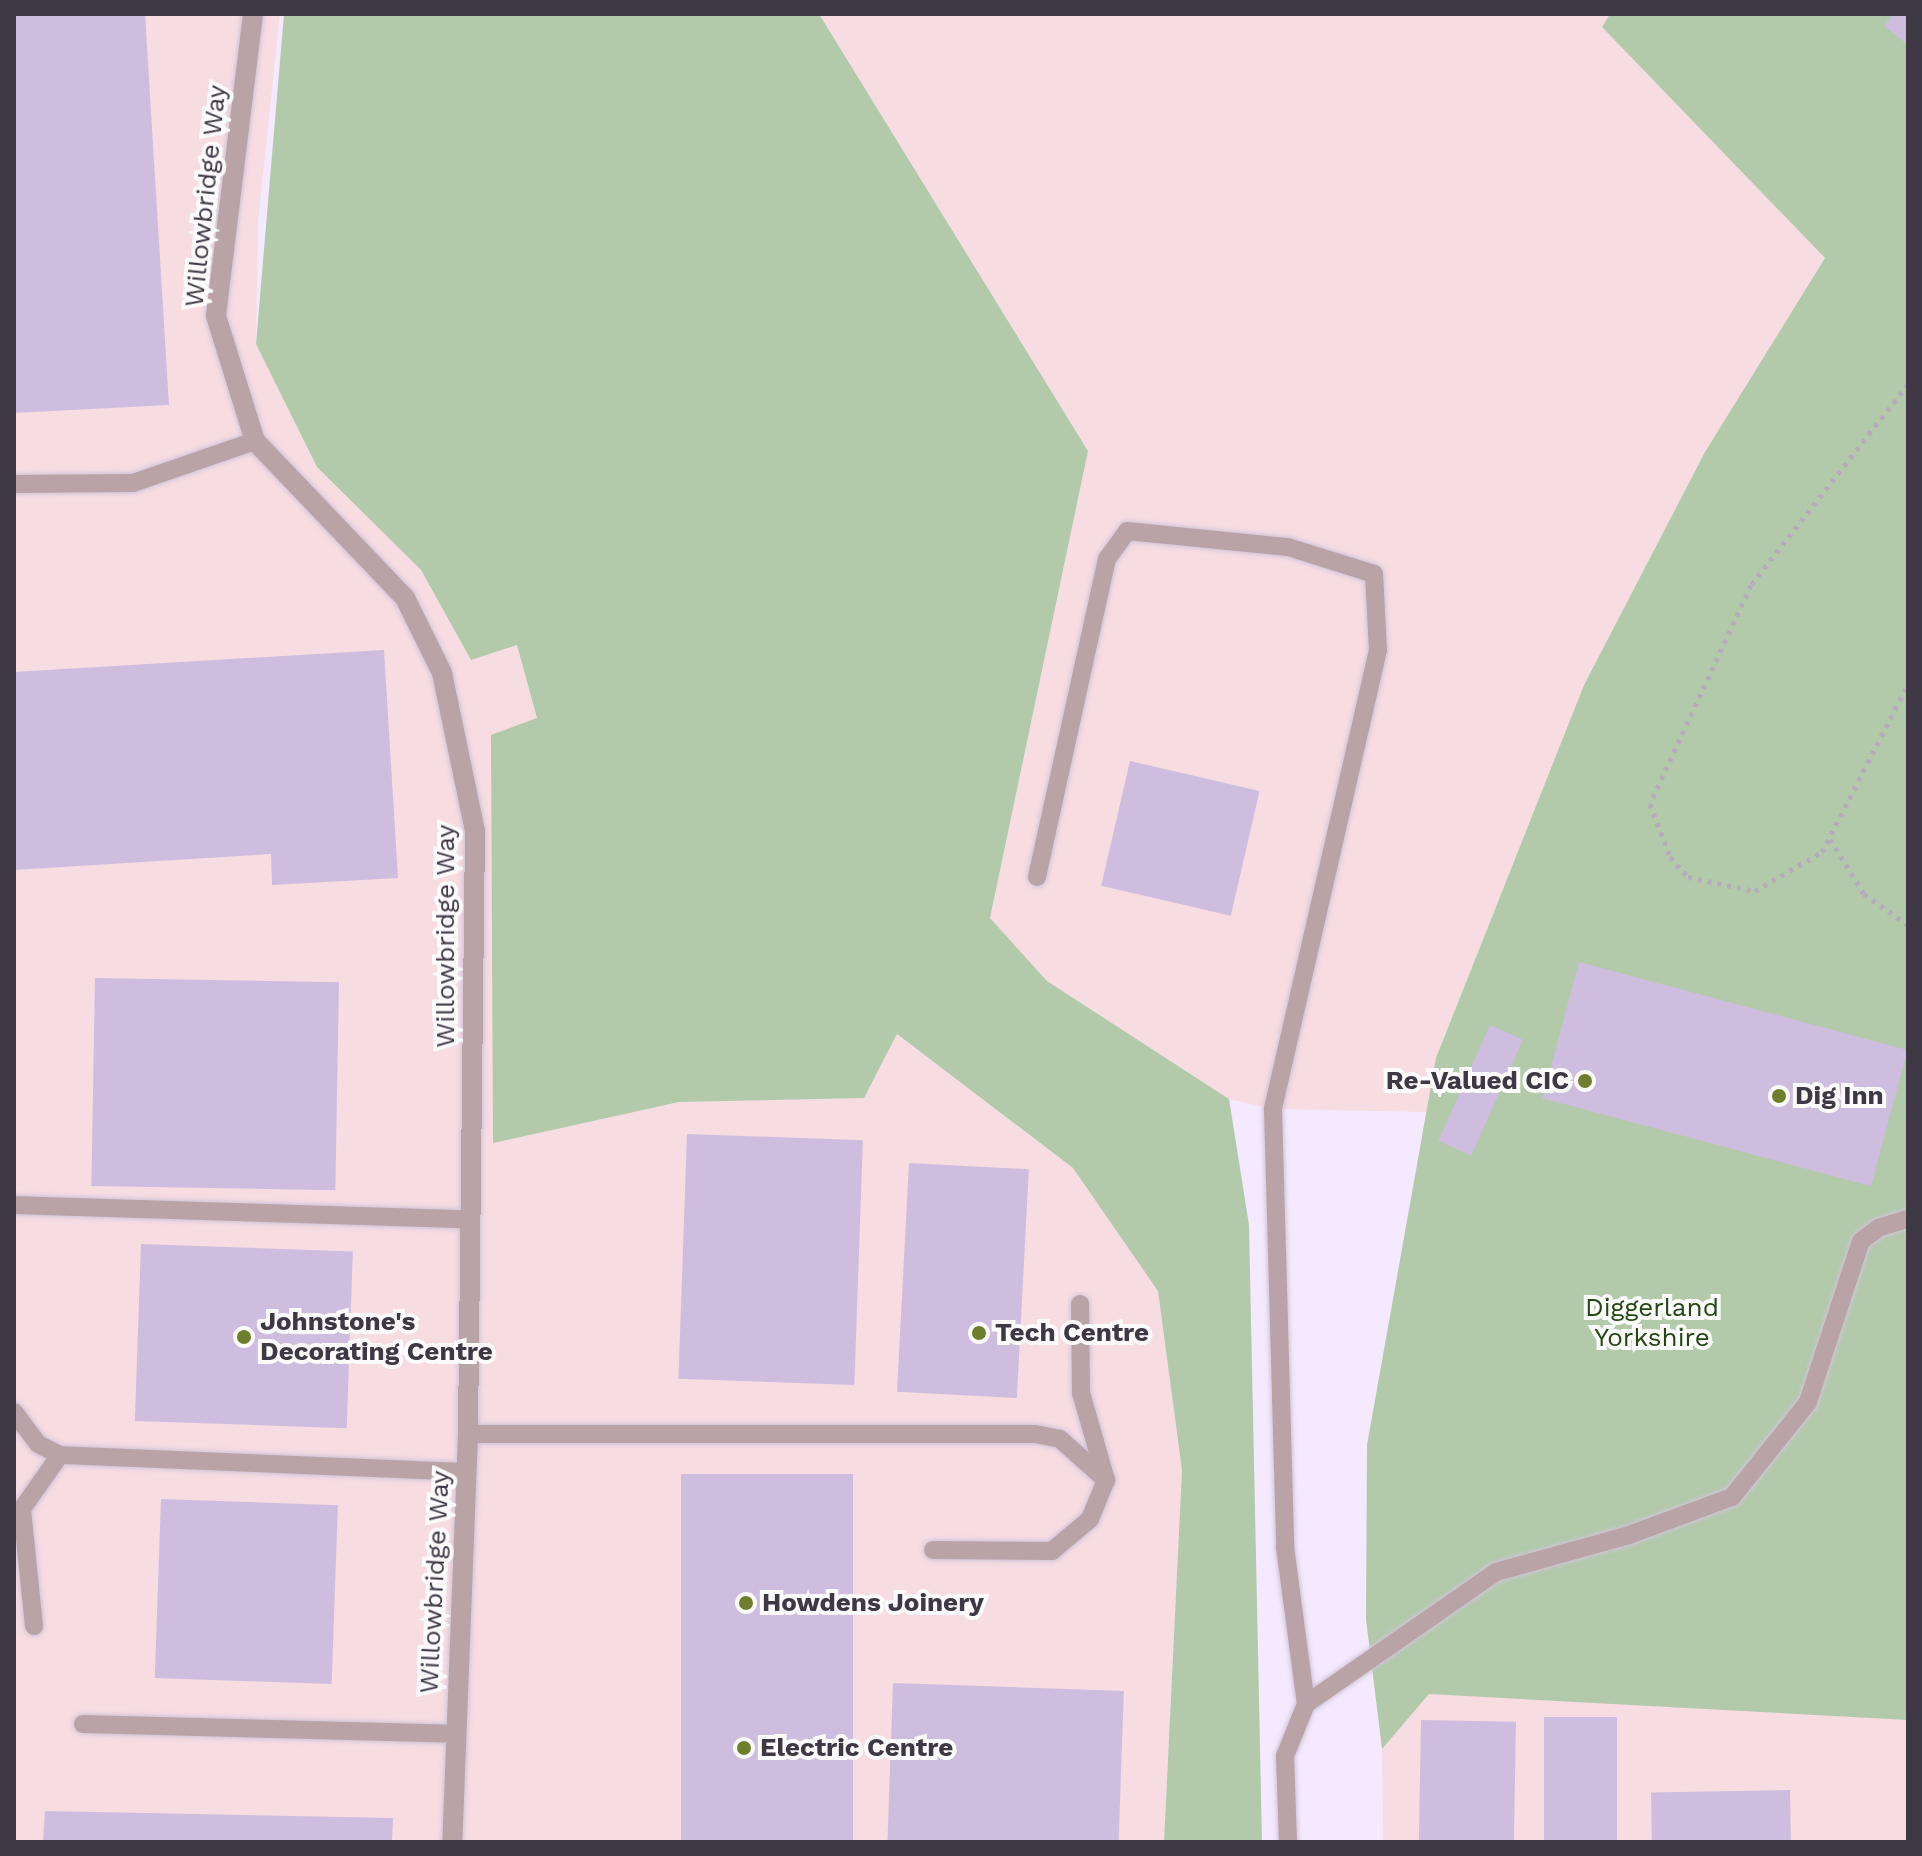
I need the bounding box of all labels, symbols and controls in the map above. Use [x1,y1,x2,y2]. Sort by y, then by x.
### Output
street label: Willowbridge Way [179,83,233,309]
street label: Willowbridge Way [430,824,462,1048]
place label: Re-Valued CIC [1386,1065,1569,1097]
marker: Re-Valued CIC [1576,1072,1594,1090]
place label: Dig Inn [1795,1080,1884,1112]
marker: Dig Inn [1770,1087,1788,1105]
park label: Diggerland Yorkshire [1585,1292,1719,1354]
place label: Johnstone's Decorating Centre [260,1306,493,1368]
place label: Tech Centre [995,1317,1149,1349]
marker: Tech Centre [970,1324,988,1342]
marker: Johnstone's Decorating Centre [235,1328,253,1346]
street label: Willowbridge Way [414,1469,456,1695]
place label: Howdens Joinery [762,1587,984,1619]
marker: Howdens Joinery [737,1594,755,1612]
place label: Electric Centre [760,1732,953,1764]
marker: Electric Centre [735,1739,753,1757]

